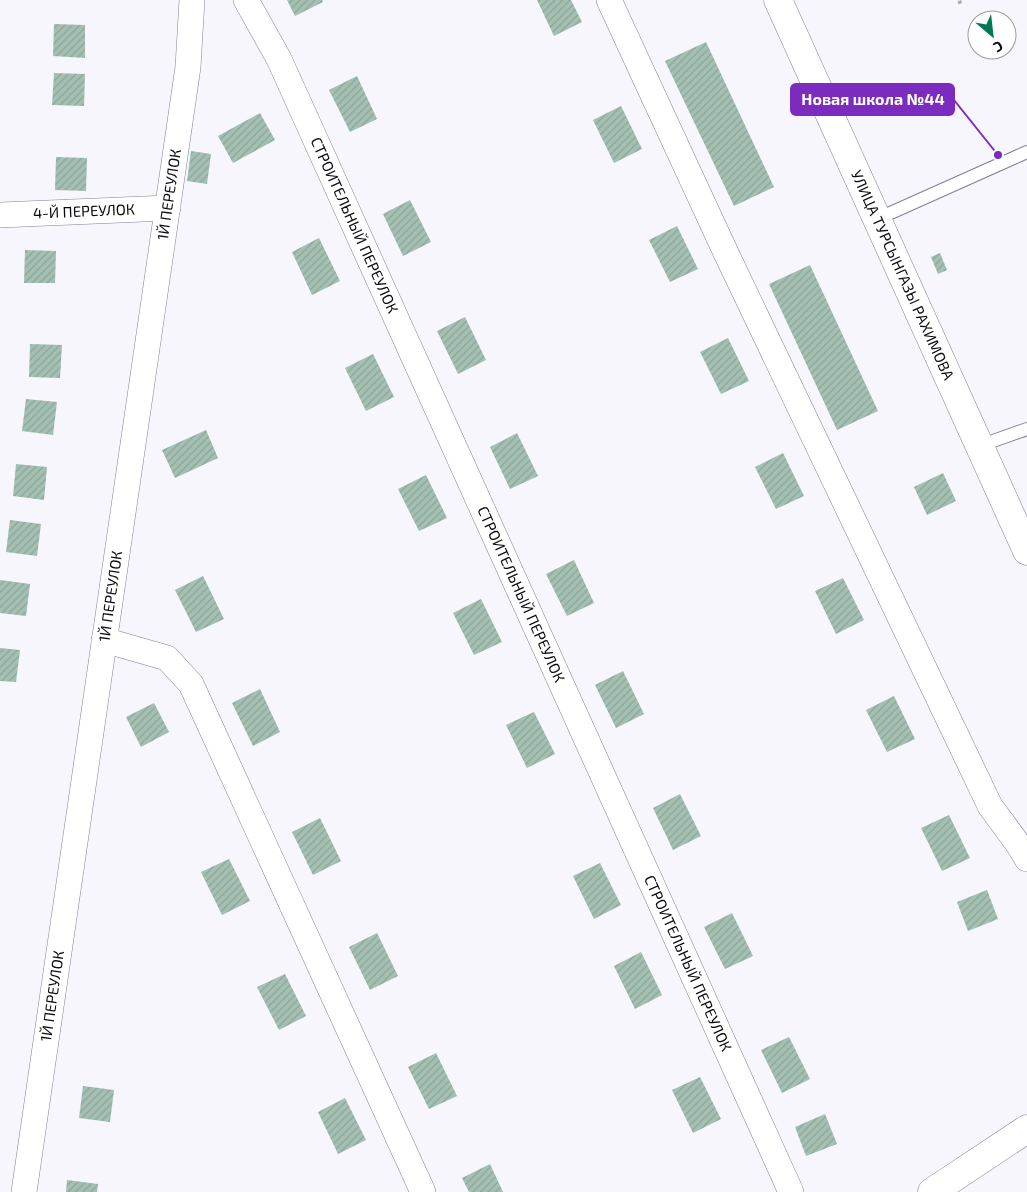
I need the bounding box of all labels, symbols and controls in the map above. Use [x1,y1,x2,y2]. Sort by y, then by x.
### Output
north arrow [967,10,1017,60]
text: С [991,37,1006,56]
callout: Новая школа №44 [791,84,954,115]
text: Новая школа №44 [801,89,945,108]
street label: СТРОИТЕЛЬНЫЙ ПЕРЕУЛОК [307,134,403,316]
street label: 1Й ПЕРЕУЛОК [153,148,184,241]
street label: УЛИЦА ТУРСЫНГАЗЫ РАХИМОВА [848,167,959,383]
street label: 4-Й ПЕРЕУЛОК [33,199,135,222]
street label: СТРОИТЕЛЬНЫЙ ПЕРЕУЛОК [474,503,569,685]
street label: 1Й ПЕРЕУЛОК [94,549,125,643]
street label: СТРОИТЕЛЬНЫЙ ПЕРЕУЛОК [641,872,736,1054]
street label: 1Й ПЕРЕУЛОК [36,949,67,1043]

